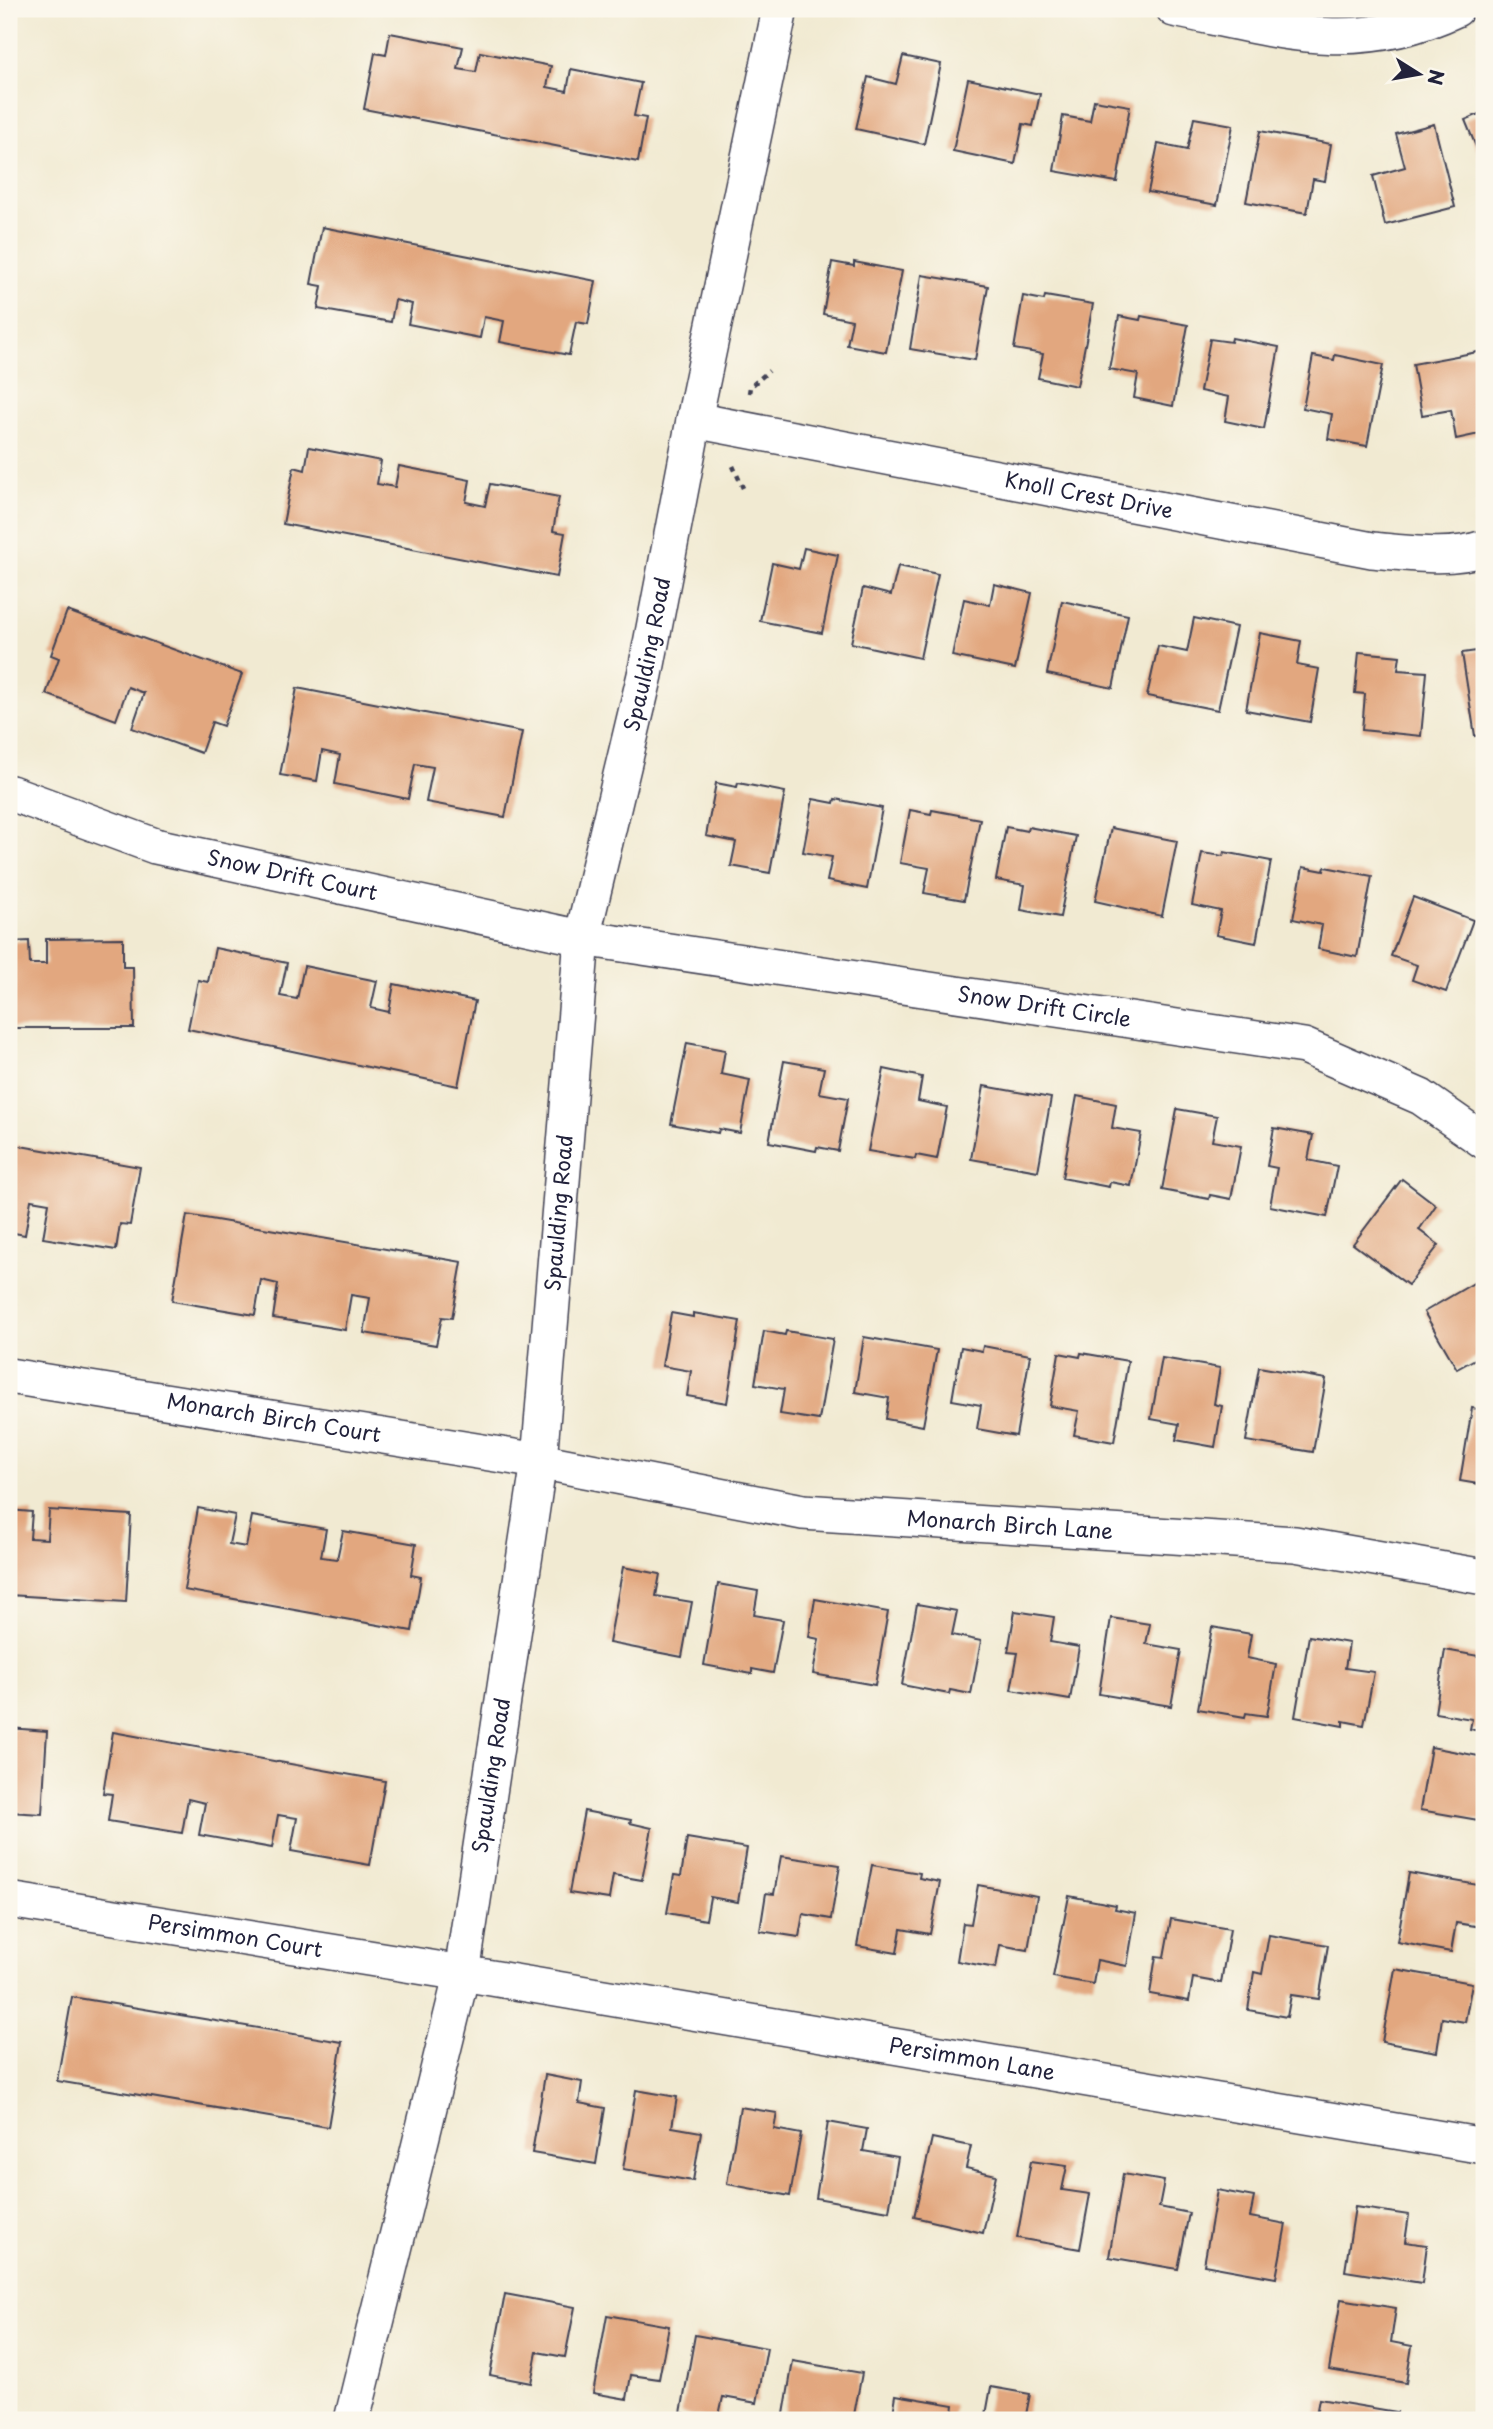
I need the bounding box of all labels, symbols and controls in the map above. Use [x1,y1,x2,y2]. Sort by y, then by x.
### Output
north arrow [1384,38,1454,108]
text: N [1421,67,1452,87]
street label: Knoll Crest Drive [1002,462,1176,525]
street label: Spaulding Road [614,574,677,734]
street label: Snow Drift Court [205,840,381,907]
street label: Snow Drift Circle [956,976,1134,1034]
street label: Spaulding Road [535,1133,580,1292]
street label: Monarch Birch Court [165,1384,383,1449]
street label: Monarch Birch Lane [906,1501,1114,1546]
street label: Spaulding Road [462,1695,517,1855]
street label: Persimmon Court [146,1905,325,1964]
street label: Persimmon Lane [887,2028,1058,2087]

